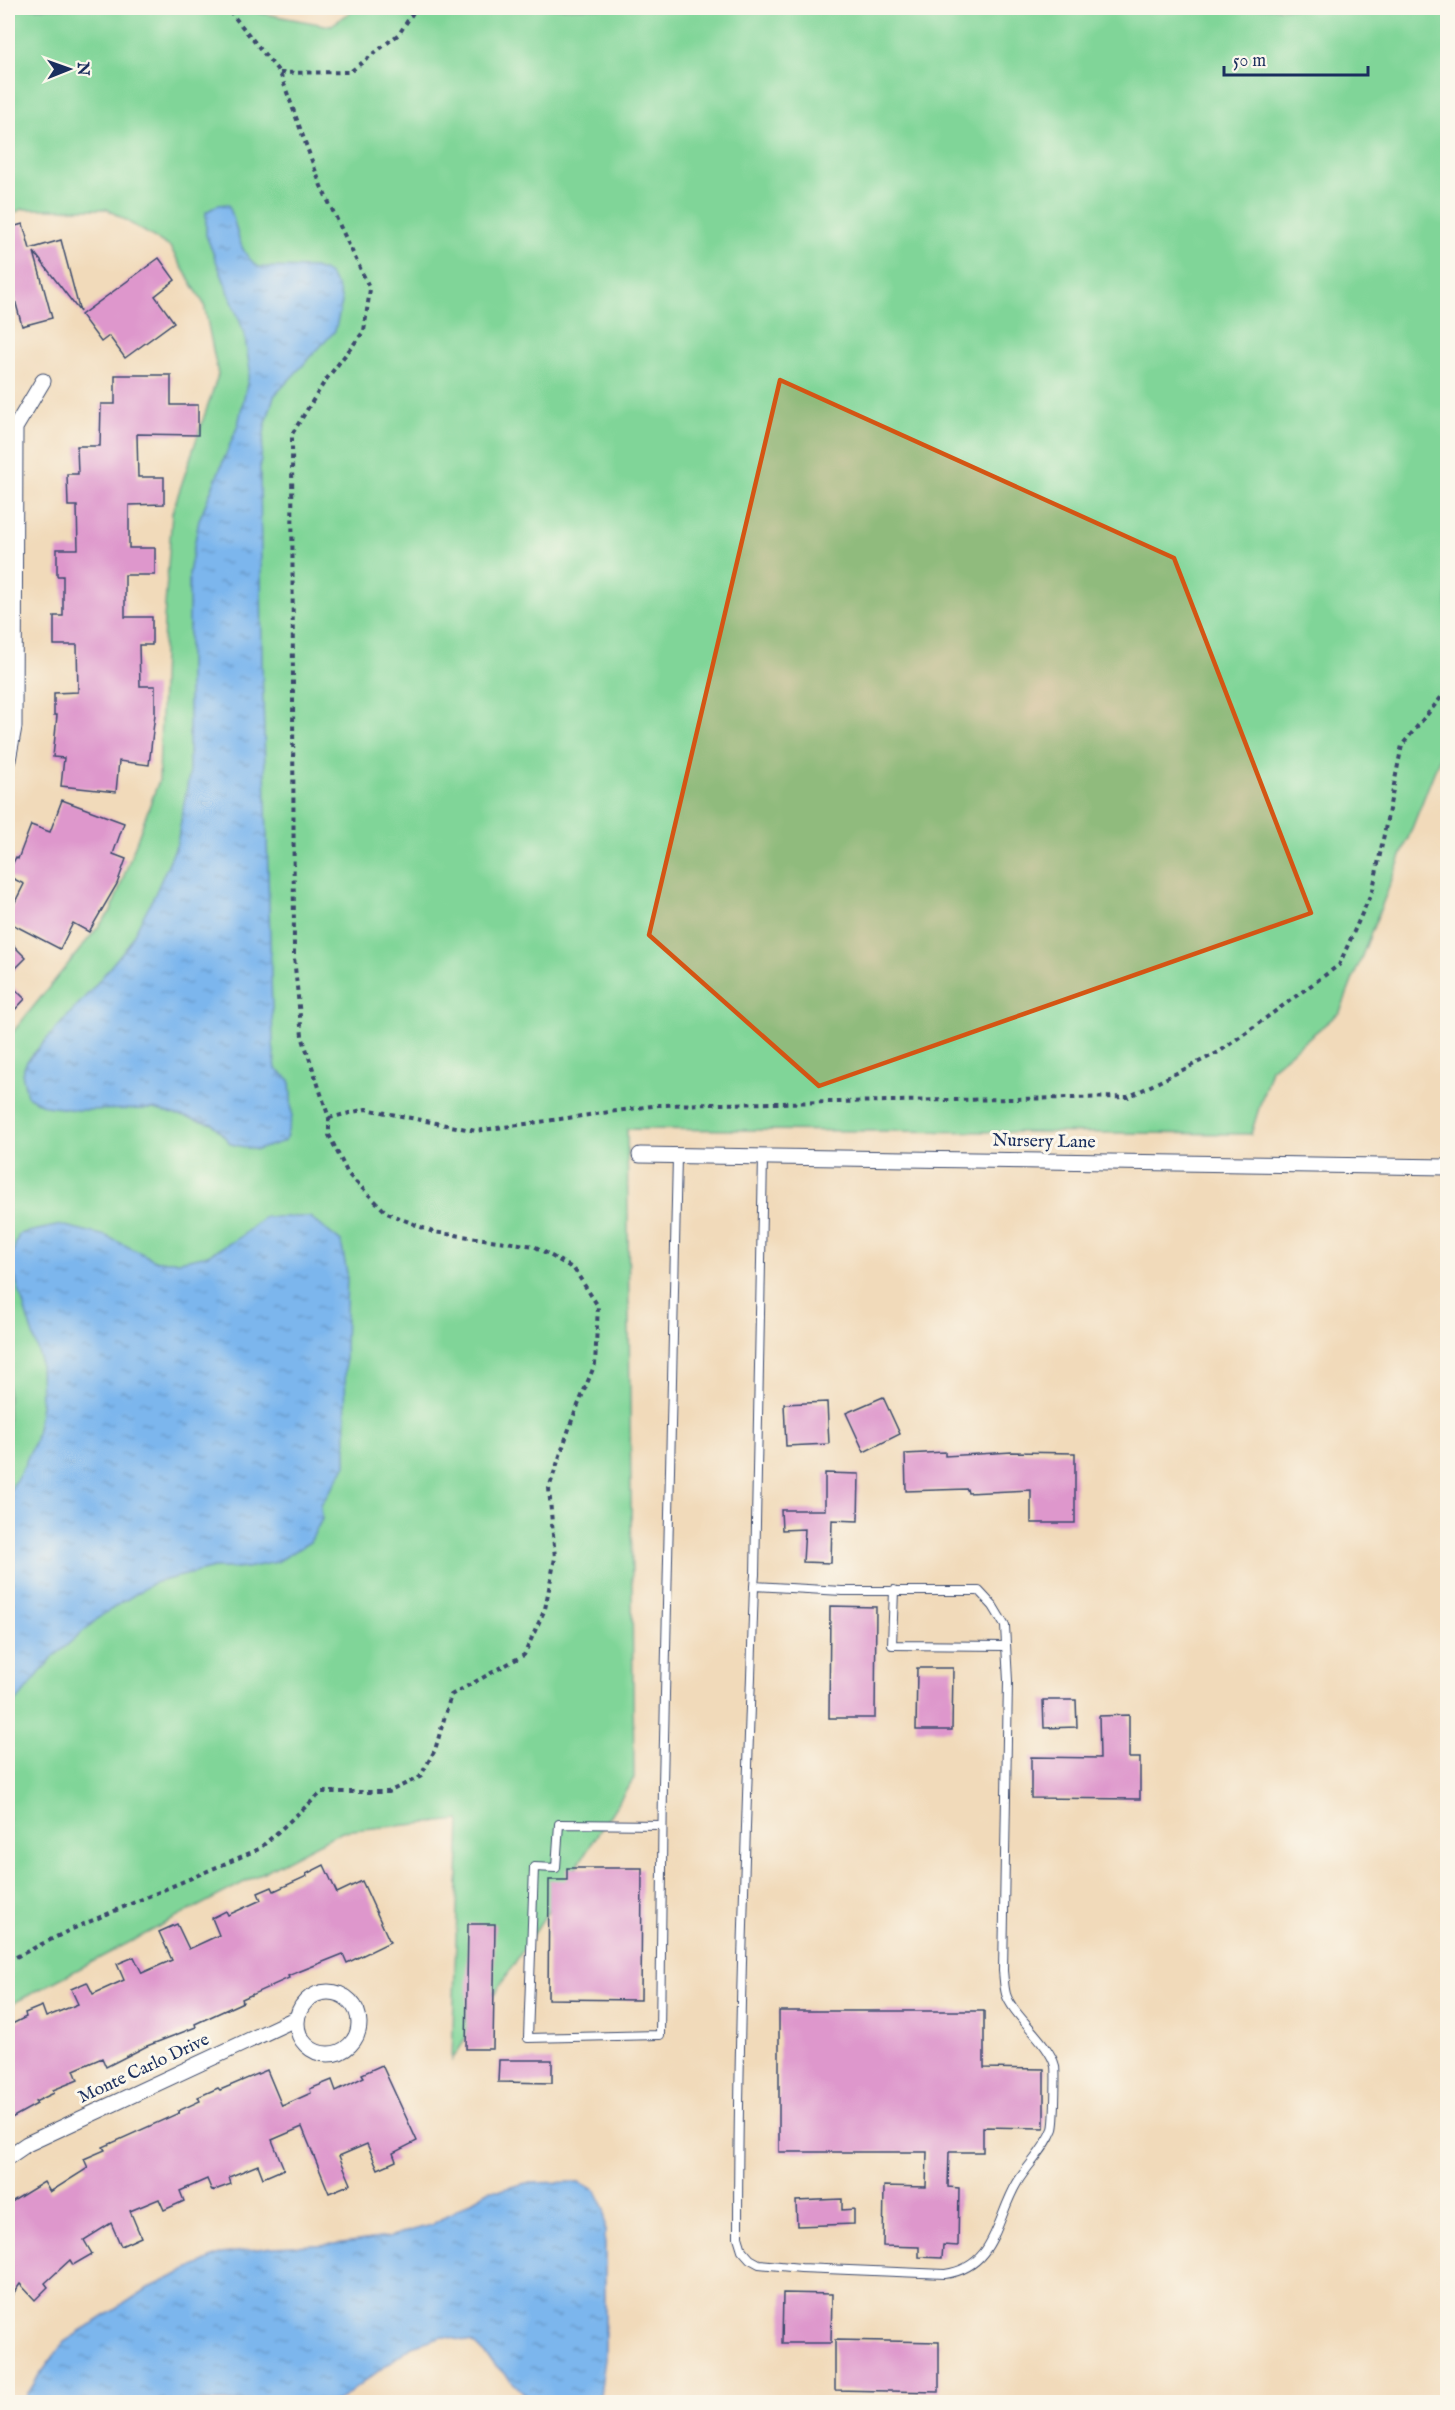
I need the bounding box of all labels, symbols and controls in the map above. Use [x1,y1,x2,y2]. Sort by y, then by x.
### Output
north arrow [39,39,99,99]
scale bar [1224,39,1368,77]
text: 50 m [1233,50,1266,73]
text: N [72,61,92,76]
street label: Nursery Lane [992,1130,1096,1154]
street label: Monte Carlo Drive [75,2029,213,2109]

